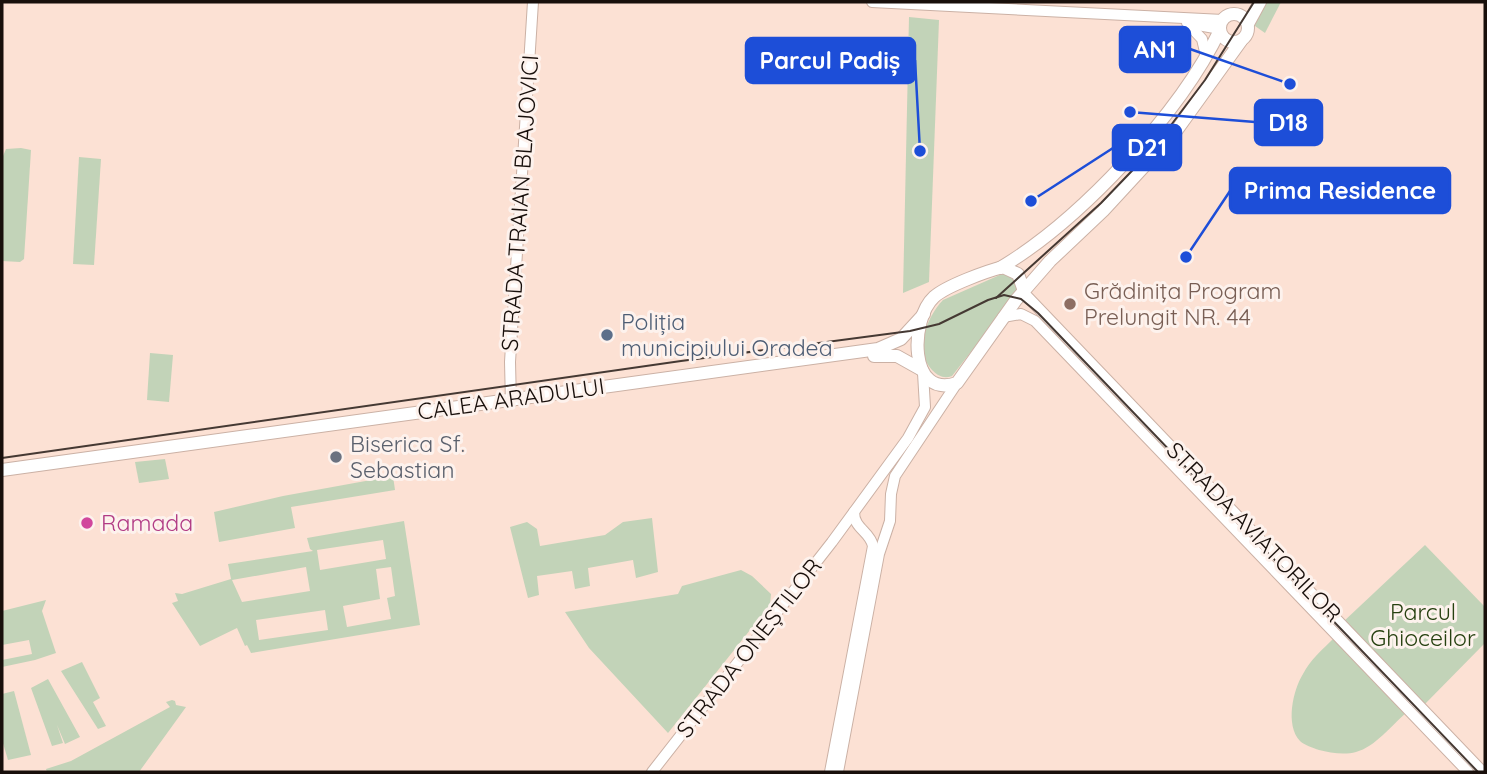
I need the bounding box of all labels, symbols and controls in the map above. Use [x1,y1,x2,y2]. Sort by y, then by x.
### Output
callout: AN1 [1120,27,1190,72]
text: AN1 [1134,34,1176,64]
callout: Parcul Padiș [746,38,915,83]
text: Parcul Padiș [760,45,900,76]
street label: STRADA TRAIAN BLAJOVICI [495,54,544,352]
callout: D18 [1255,100,1322,145]
text: D18 [1268,107,1308,137]
callout: D21 [1113,125,1181,170]
text: D21 [1127,132,1167,162]
callout: Prima Residence [1230,168,1450,213]
text: Prima Residence [1244,175,1436,205]
place label: Grădiniţa Program Prelungit NR. 44 [1084,276,1281,331]
marker: Grădiniţa Program Prelungit NR. 44 [1062,296,1078,312]
place label: Poliția municipiului Oradea [621,307,833,362]
marker: Poliția municipiului Oradea [599,327,615,343]
street label: CALEA ARADULUI [416,371,606,426]
place label: Biserica Sf. Sebastian [350,429,465,484]
street label: STRADA AVIATORILOR [1161,435,1348,628]
marker: Biserica Sf. Sebastian [328,449,344,465]
place label: Ramada [101,508,193,537]
marker: Ramada [79,515,95,531]
street label: STRADA ONEȘTILOR [670,552,828,743]
park label: Parcul Ghioceilor [1370,597,1476,652]

